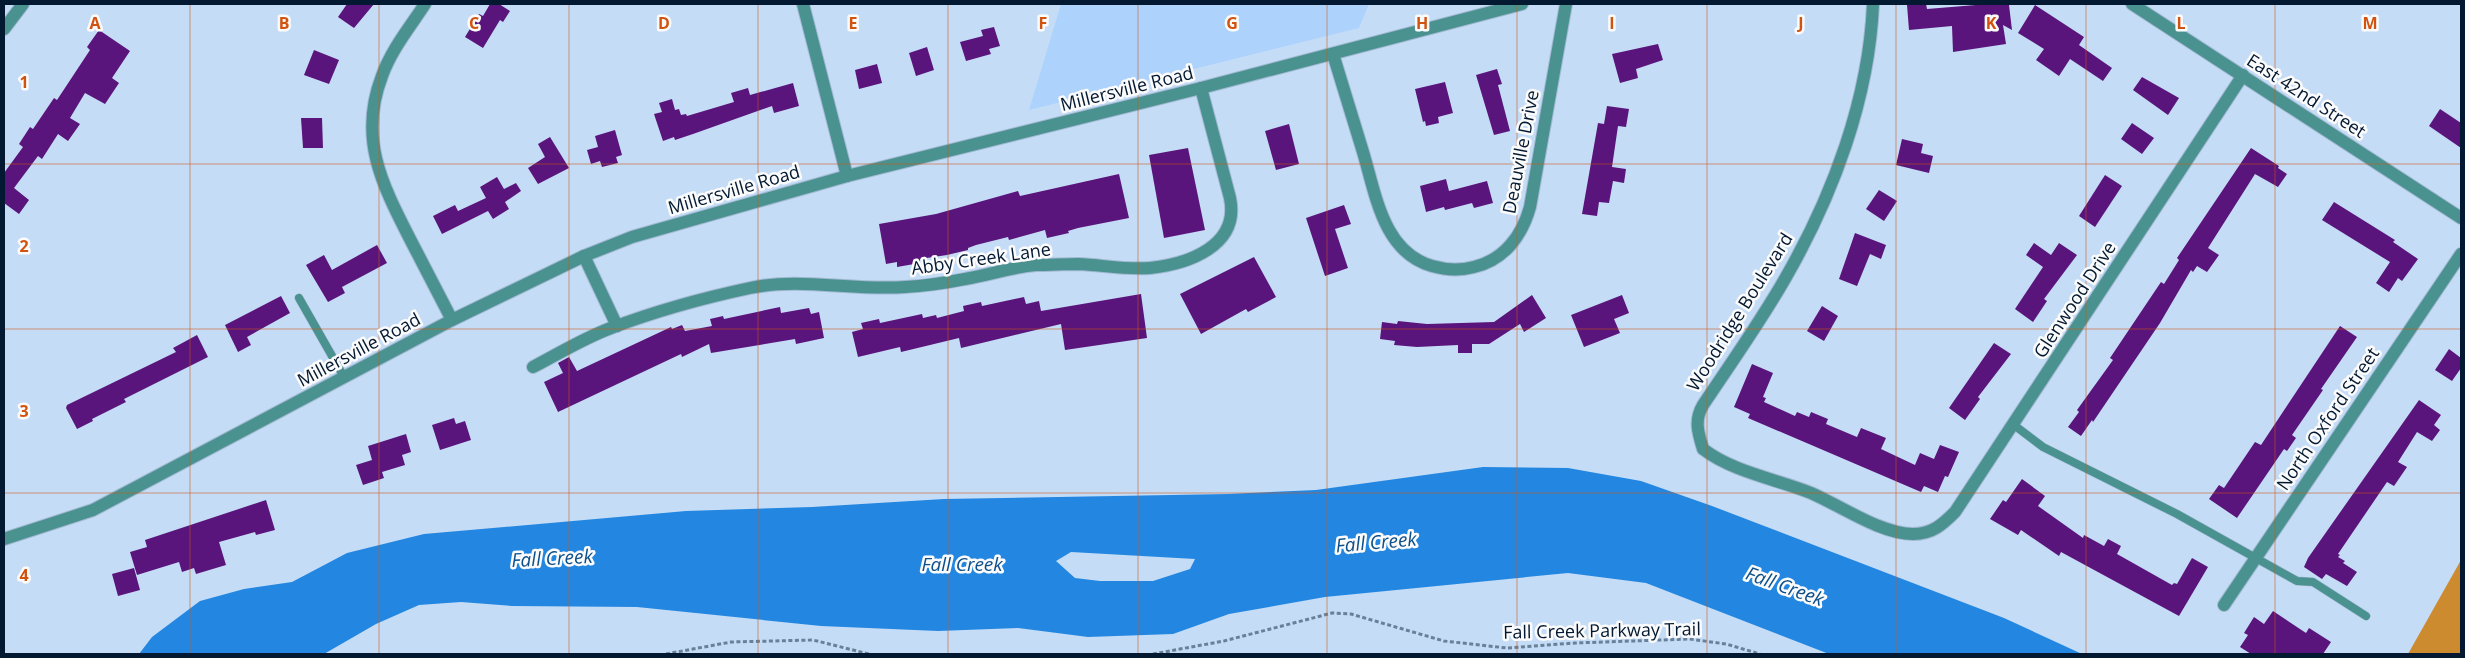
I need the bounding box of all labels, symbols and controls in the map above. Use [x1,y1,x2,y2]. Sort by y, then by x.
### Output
text: A [89,12,101,34]
text: B [279,12,289,34]
text: C [469,12,479,34]
text: D [658,12,670,34]
text: E [849,12,858,34]
text: F [1039,12,1047,34]
text: G [1226,12,1238,34]
text: H [1416,12,1428,34]
text: I [1609,12,1615,34]
text: J [1796,12,1804,34]
text: K [1986,12,1997,34]
text: L [2176,12,2186,34]
text: M [2362,12,2378,34]
street label: East 42nd Street [2242,48,2371,143]
street label: Millersville Road [1058,60,1196,116]
text: 1 [19,71,29,93]
street label: Deauville Drive [1496,88,1544,216]
street label: Millersville Road [665,159,803,219]
street label: Woodridge Boulevard [1681,228,1798,395]
text: 2 [19,235,29,257]
street label: Abby Creek Lane [910,236,1052,280]
street label: Glenwood Drive [2028,237,2121,362]
street label: Millersville Road [293,307,424,392]
street label: North Oxford Street [2270,342,2384,495]
text: 3 [19,400,29,422]
water label: Fall Creek [1334,525,1418,558]
water label: Fall Creek [511,543,594,573]
water label: Fall Creek [921,551,1003,577]
water label: Fall Creek [1742,560,1828,612]
text: 4 [19,564,29,586]
street label: Fall Creek Parkway Trail [1503,616,1701,644]

